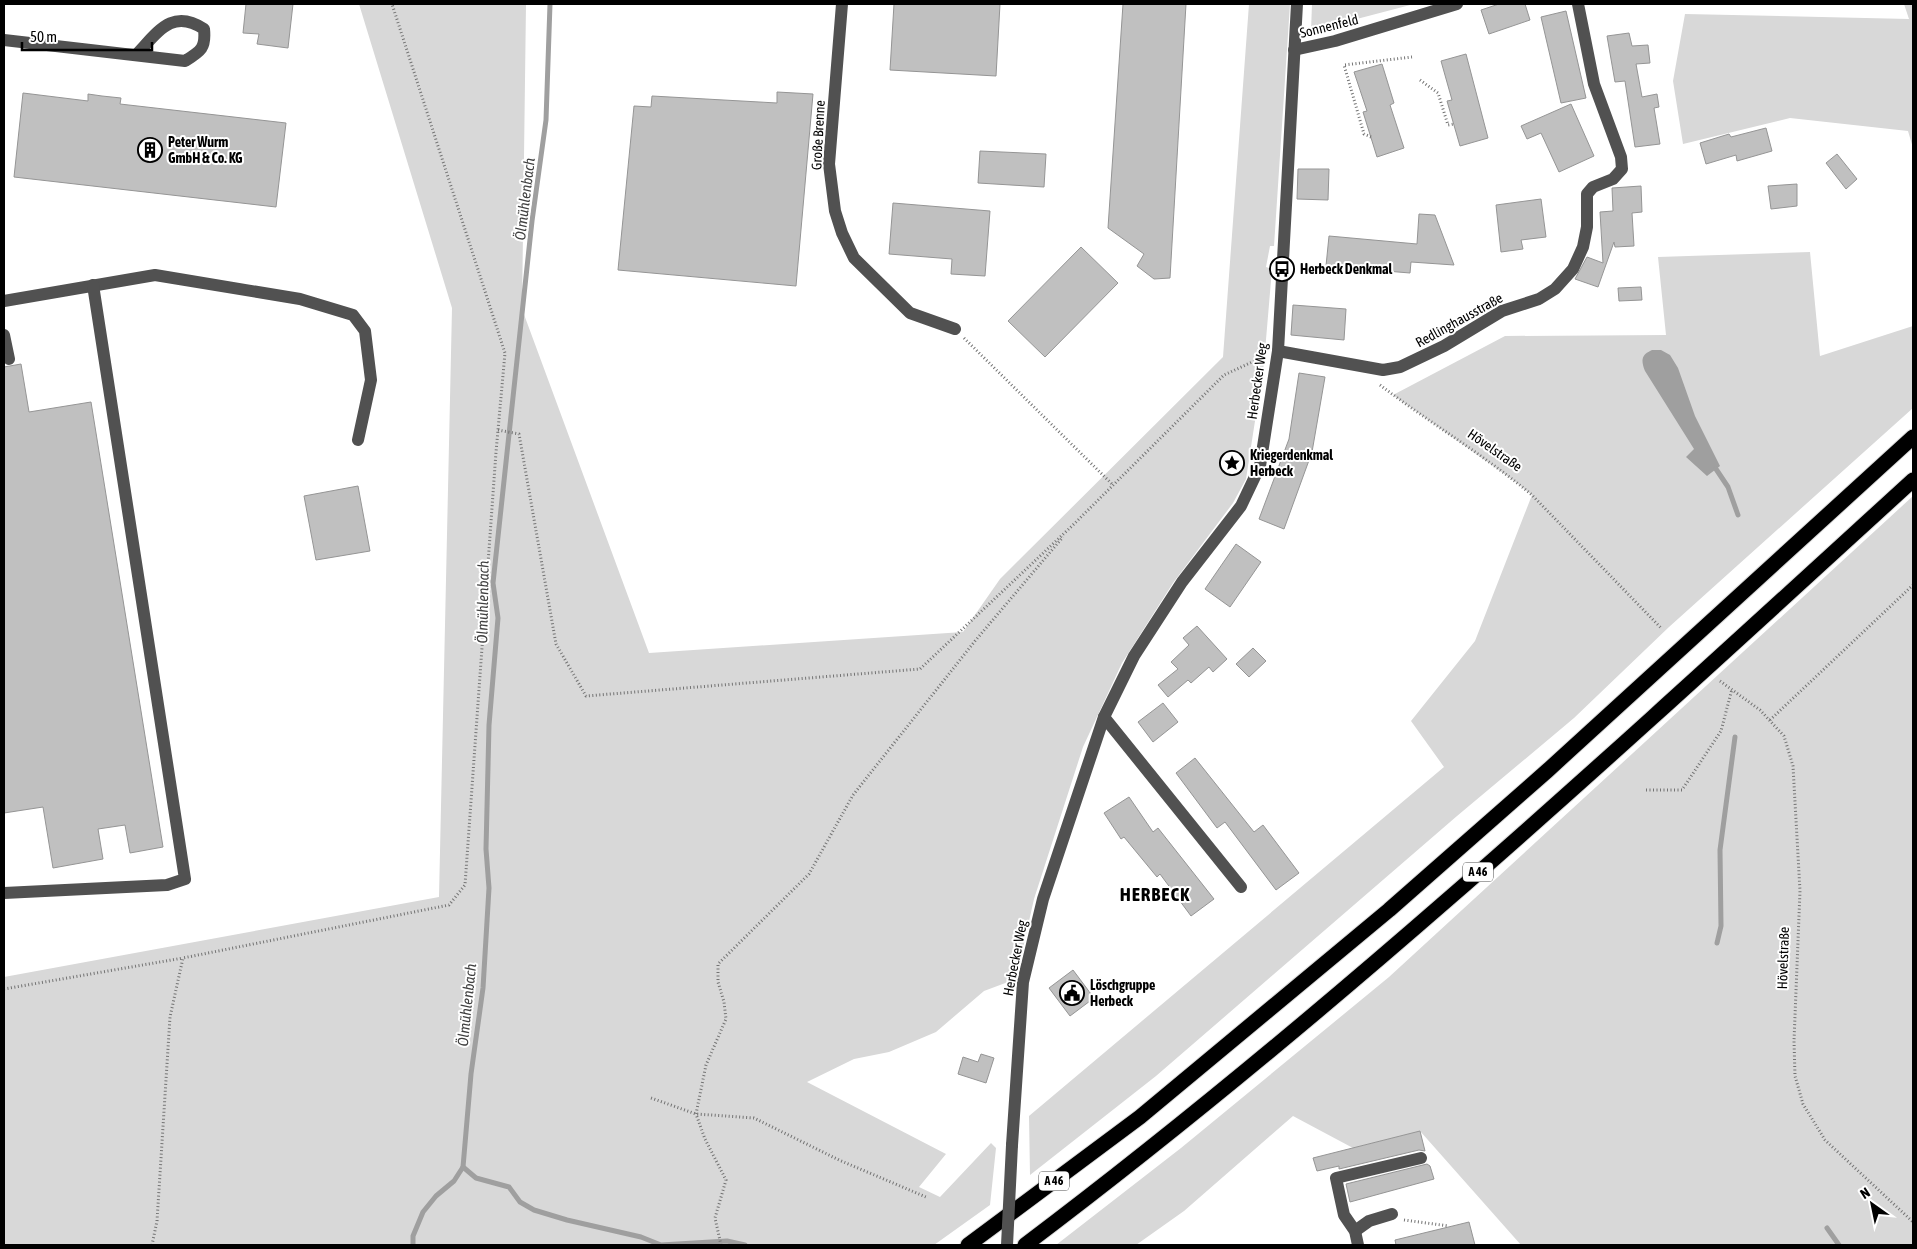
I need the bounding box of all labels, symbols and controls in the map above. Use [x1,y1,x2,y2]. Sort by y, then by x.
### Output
street label: Sonnenfeld [1298,11,1360,41]
scale bar [22,20,152,52]
text: 50 m [30,28,57,45]
street label: Große Brenne [808,100,828,170]
place label: Peter Wurm GmbH & Co. KG [168,134,243,166]
building icon: Peter Wurm GmbH & Co. KG [137,137,163,163]
water label: Ölmühlenbach [511,157,538,241]
bus stop icon: Herbeck Denkmal [1269,256,1295,282]
place label: Herbeck Denkmal [1300,261,1393,277]
street label: Redlinghausstraße [1413,290,1505,350]
street label: Herbecker Weg [1244,342,1270,420]
street label: Hövelstraße [1465,426,1525,474]
place label: Kriegerdenkmal Herbeck [1250,447,1333,479]
place icon: Kriegerdenkmal Herbeck [1219,450,1245,476]
water label: Ölmühlenbach [473,560,492,644]
road number: A 46 [1463,862,1493,882]
district label: HERBECK [1120,883,1190,905]
street label: Herbecker Weg [1000,919,1030,997]
street label: Hövelstraße [1774,926,1792,990]
water label: Ölmühlenbach [454,963,479,1047]
place label: Löschgruppe Herbeck [1090,977,1155,1009]
public building icon: Löschgruppe Herbeck [1059,980,1085,1006]
road number: A 46 [1039,1172,1069,1190]
north arrow [1847,1179,1897,1229]
text: N [1857,1184,1873,1202]

